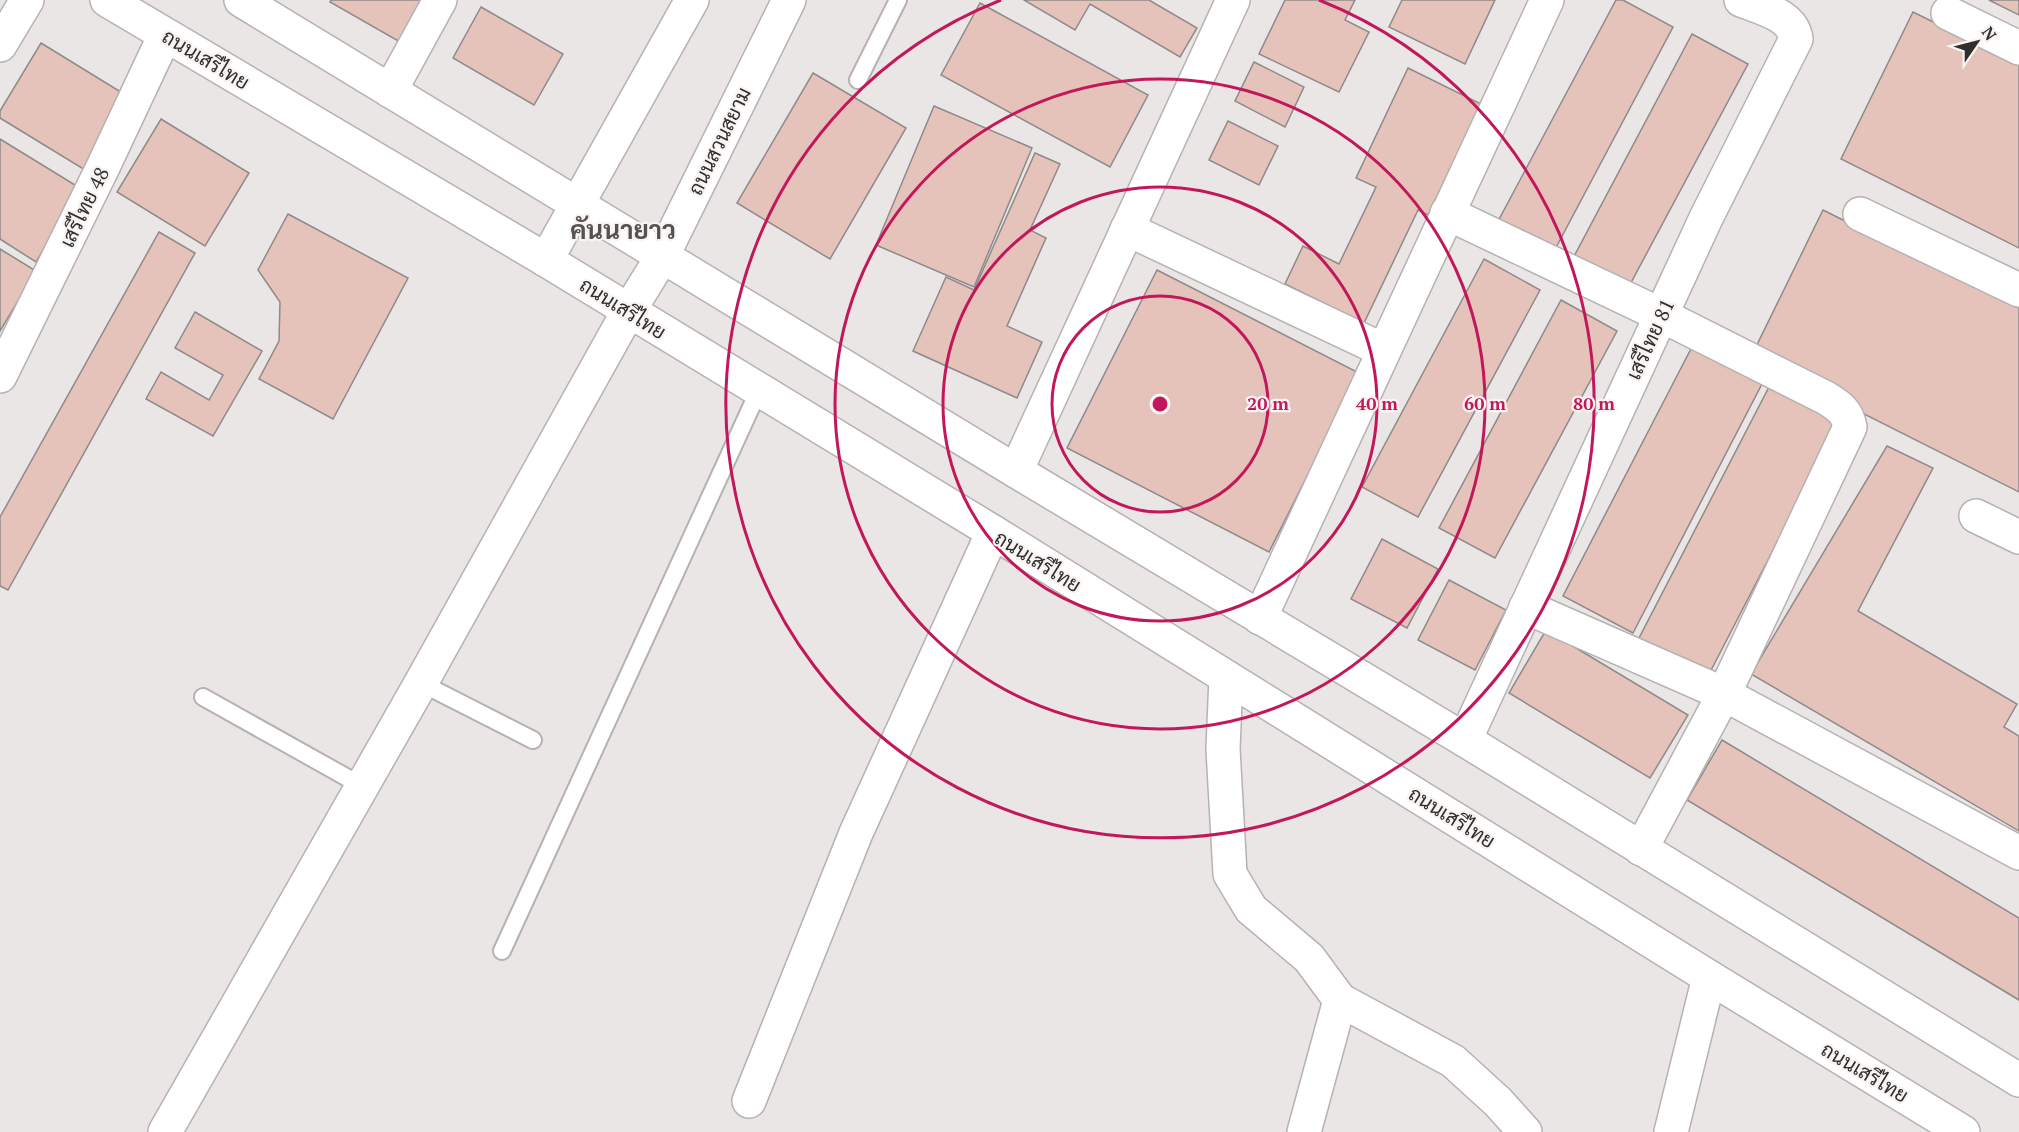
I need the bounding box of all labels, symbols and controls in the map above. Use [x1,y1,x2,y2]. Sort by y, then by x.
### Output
north arrow [1947,12,2007,72]
street label: ถนนเสรีไทย [157,22,255,96]
text: N [1977,22,2002,45]
street label: ถนนสวนสยาม [681,83,757,199]
street label: เสรีไทย 48 [53,162,115,252]
district label: คันนายาว [570,212,676,246]
street label: ถนนเสรีไทย [575,271,671,345]
street label: เสรีไทย 81 [1620,294,1680,384]
text: 20 m [1247,391,1289,415]
text: 40 m [1356,391,1398,415]
text: 60 m [1464,391,1506,415]
text: 80 m [1573,391,1615,415]
centre of rings [1150,394,1170,414]
street label: ถนนเสรีไทย [990,524,1086,598]
street label: ถนนเสรีไทย [1404,780,1500,854]
street label: ถนนเสรีไทย [1816,1035,1914,1109]

